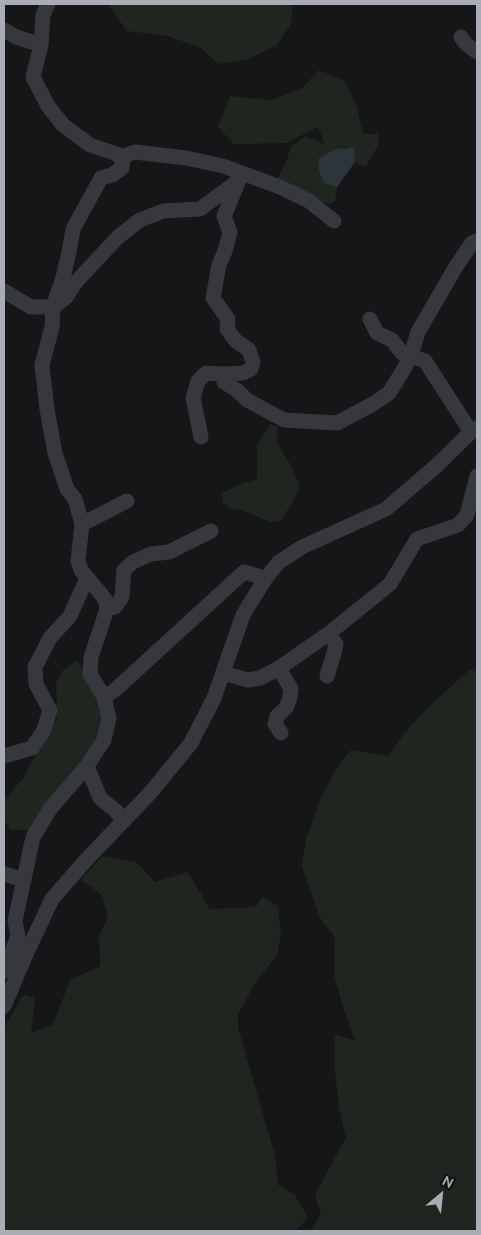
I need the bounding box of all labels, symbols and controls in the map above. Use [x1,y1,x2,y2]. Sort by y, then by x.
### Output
north arrow [416,1170,466,1220]
text: N [440,1172,456,1191]

